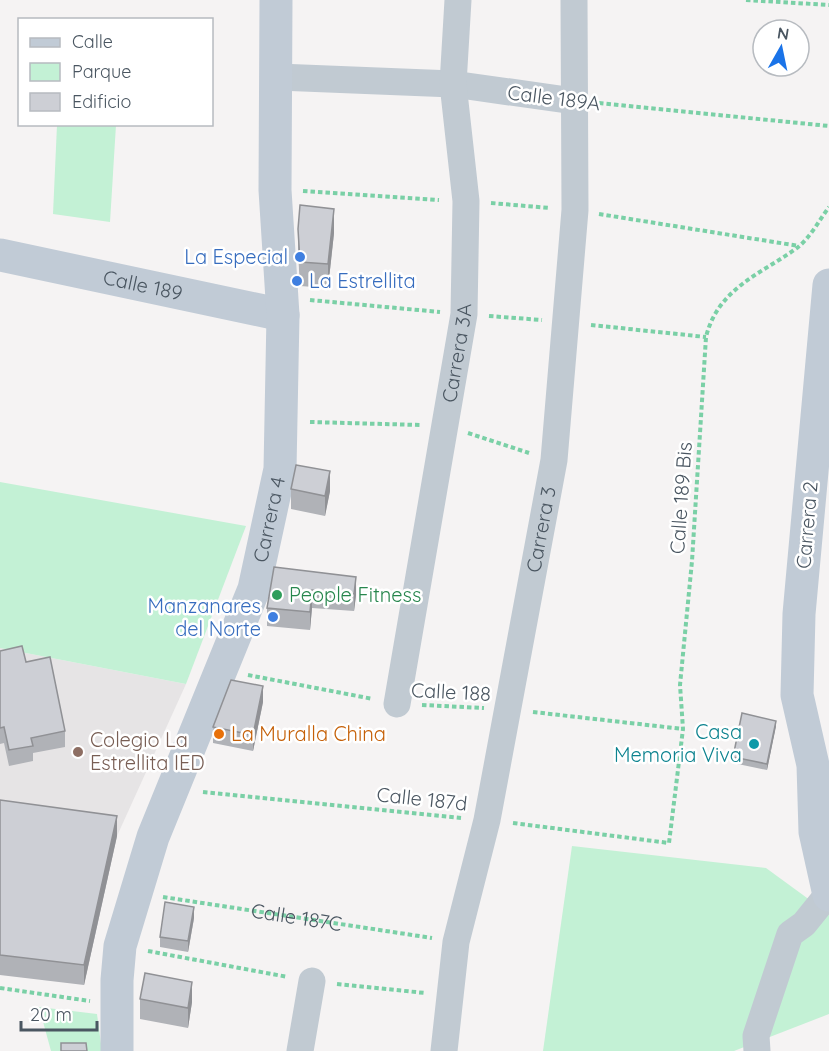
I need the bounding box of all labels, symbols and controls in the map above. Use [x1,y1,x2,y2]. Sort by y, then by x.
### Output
legend [18,18,213,126]
north arrow [751,18,811,78]
text: N [776,22,791,44]
text: Calle [72,30,113,53]
text: Parque [72,60,131,83]
street label: Calle 189A [506,79,602,116]
text: Edificio [72,90,131,113]
place label: La Especial [184,244,288,269]
marker: La Especial [293,250,307,264]
street label: Calle 189 [101,264,185,305]
place label: La Estrellita [309,268,416,293]
marker: La Estrellita [290,274,304,288]
street label: Carrera 3A [436,303,476,404]
street label: Calle 189 Bis [664,441,697,555]
street label: Carrera 4 [247,474,290,565]
street label: Carrera 2 [790,480,823,570]
street label: Carrera 3 [520,484,561,574]
place label: People Fitness [289,582,421,607]
marker: People Fitness [270,588,284,602]
place label: Manzanares del Norte [147,593,261,641]
marker: Manzanares del Norte [266,610,280,624]
street label: Calle 188 [410,677,492,706]
place label: Casa Memoria Viva [614,719,742,767]
place label: La Muralla China [231,721,386,746]
place label: Colegio La Estrellita IED [90,727,205,775]
marker: La Muralla China [212,727,226,741]
marker: Casa Memoria Viva [747,737,761,751]
marker: Colegio La Estrellita IED [71,745,85,759]
street label: Calle 187d [376,781,469,816]
street label: Calle 187C [249,898,344,936]
scale bar [21,994,98,1032]
text: 20 m [30,1003,72,1026]

